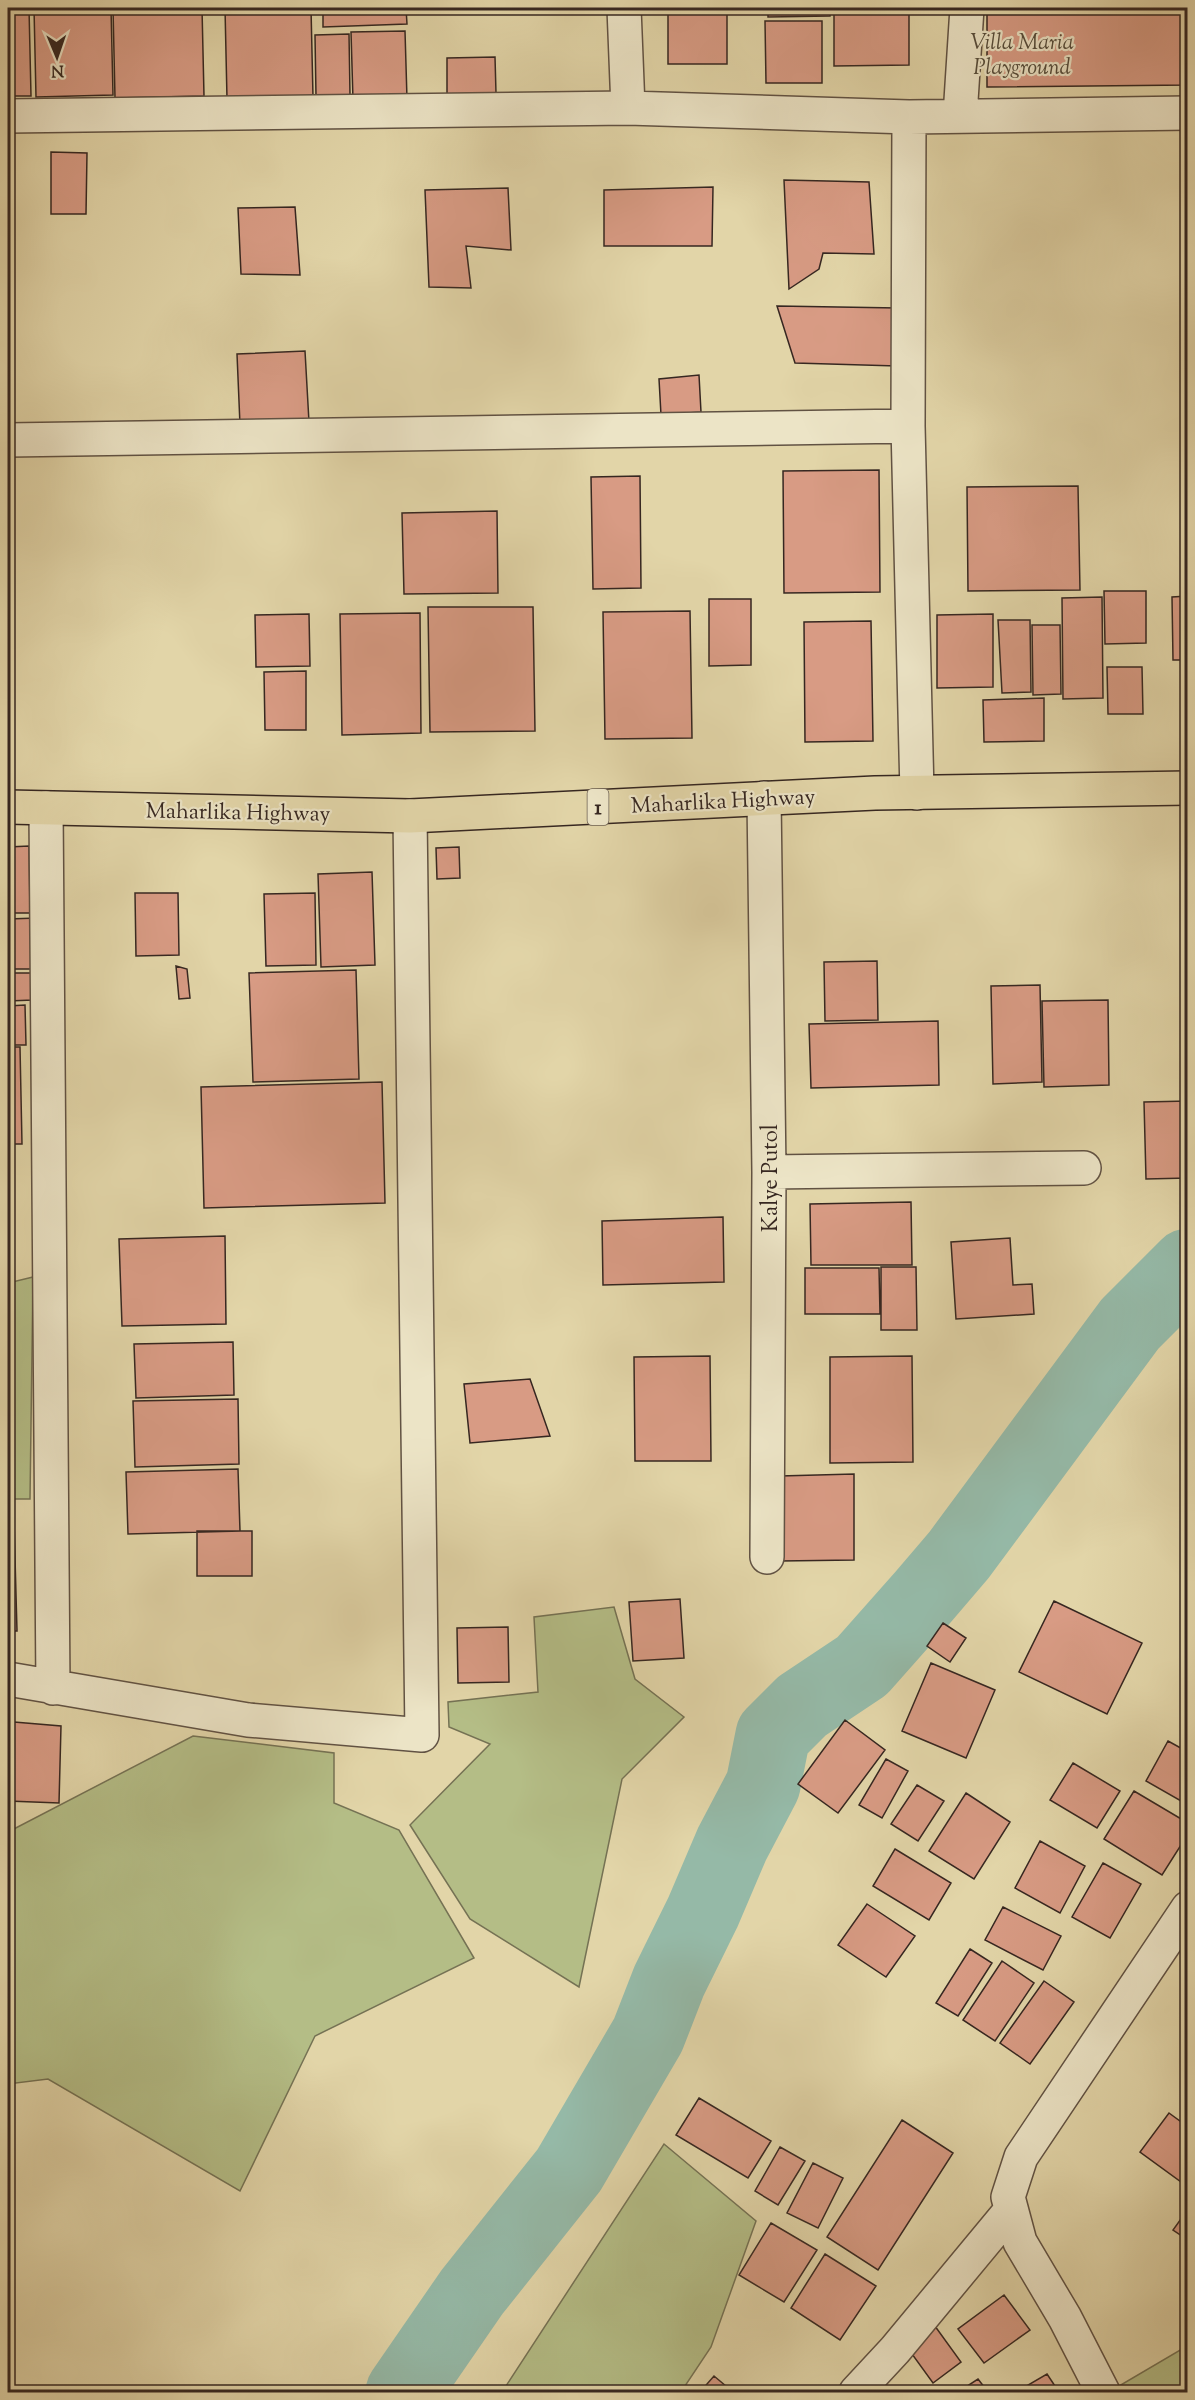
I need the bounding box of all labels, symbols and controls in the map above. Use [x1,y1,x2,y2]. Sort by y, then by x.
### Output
north arrow [27,27,87,87]
park label: Villa Maria Playground [970,28,1074,85]
text: N [50,58,64,81]
street label: Maharlika Highway [630,782,816,824]
road number: 1 [588,789,608,825]
street label: Maharlika Highway [145,796,331,832]
street label: Kalye Putol [756,1124,788,1232]

